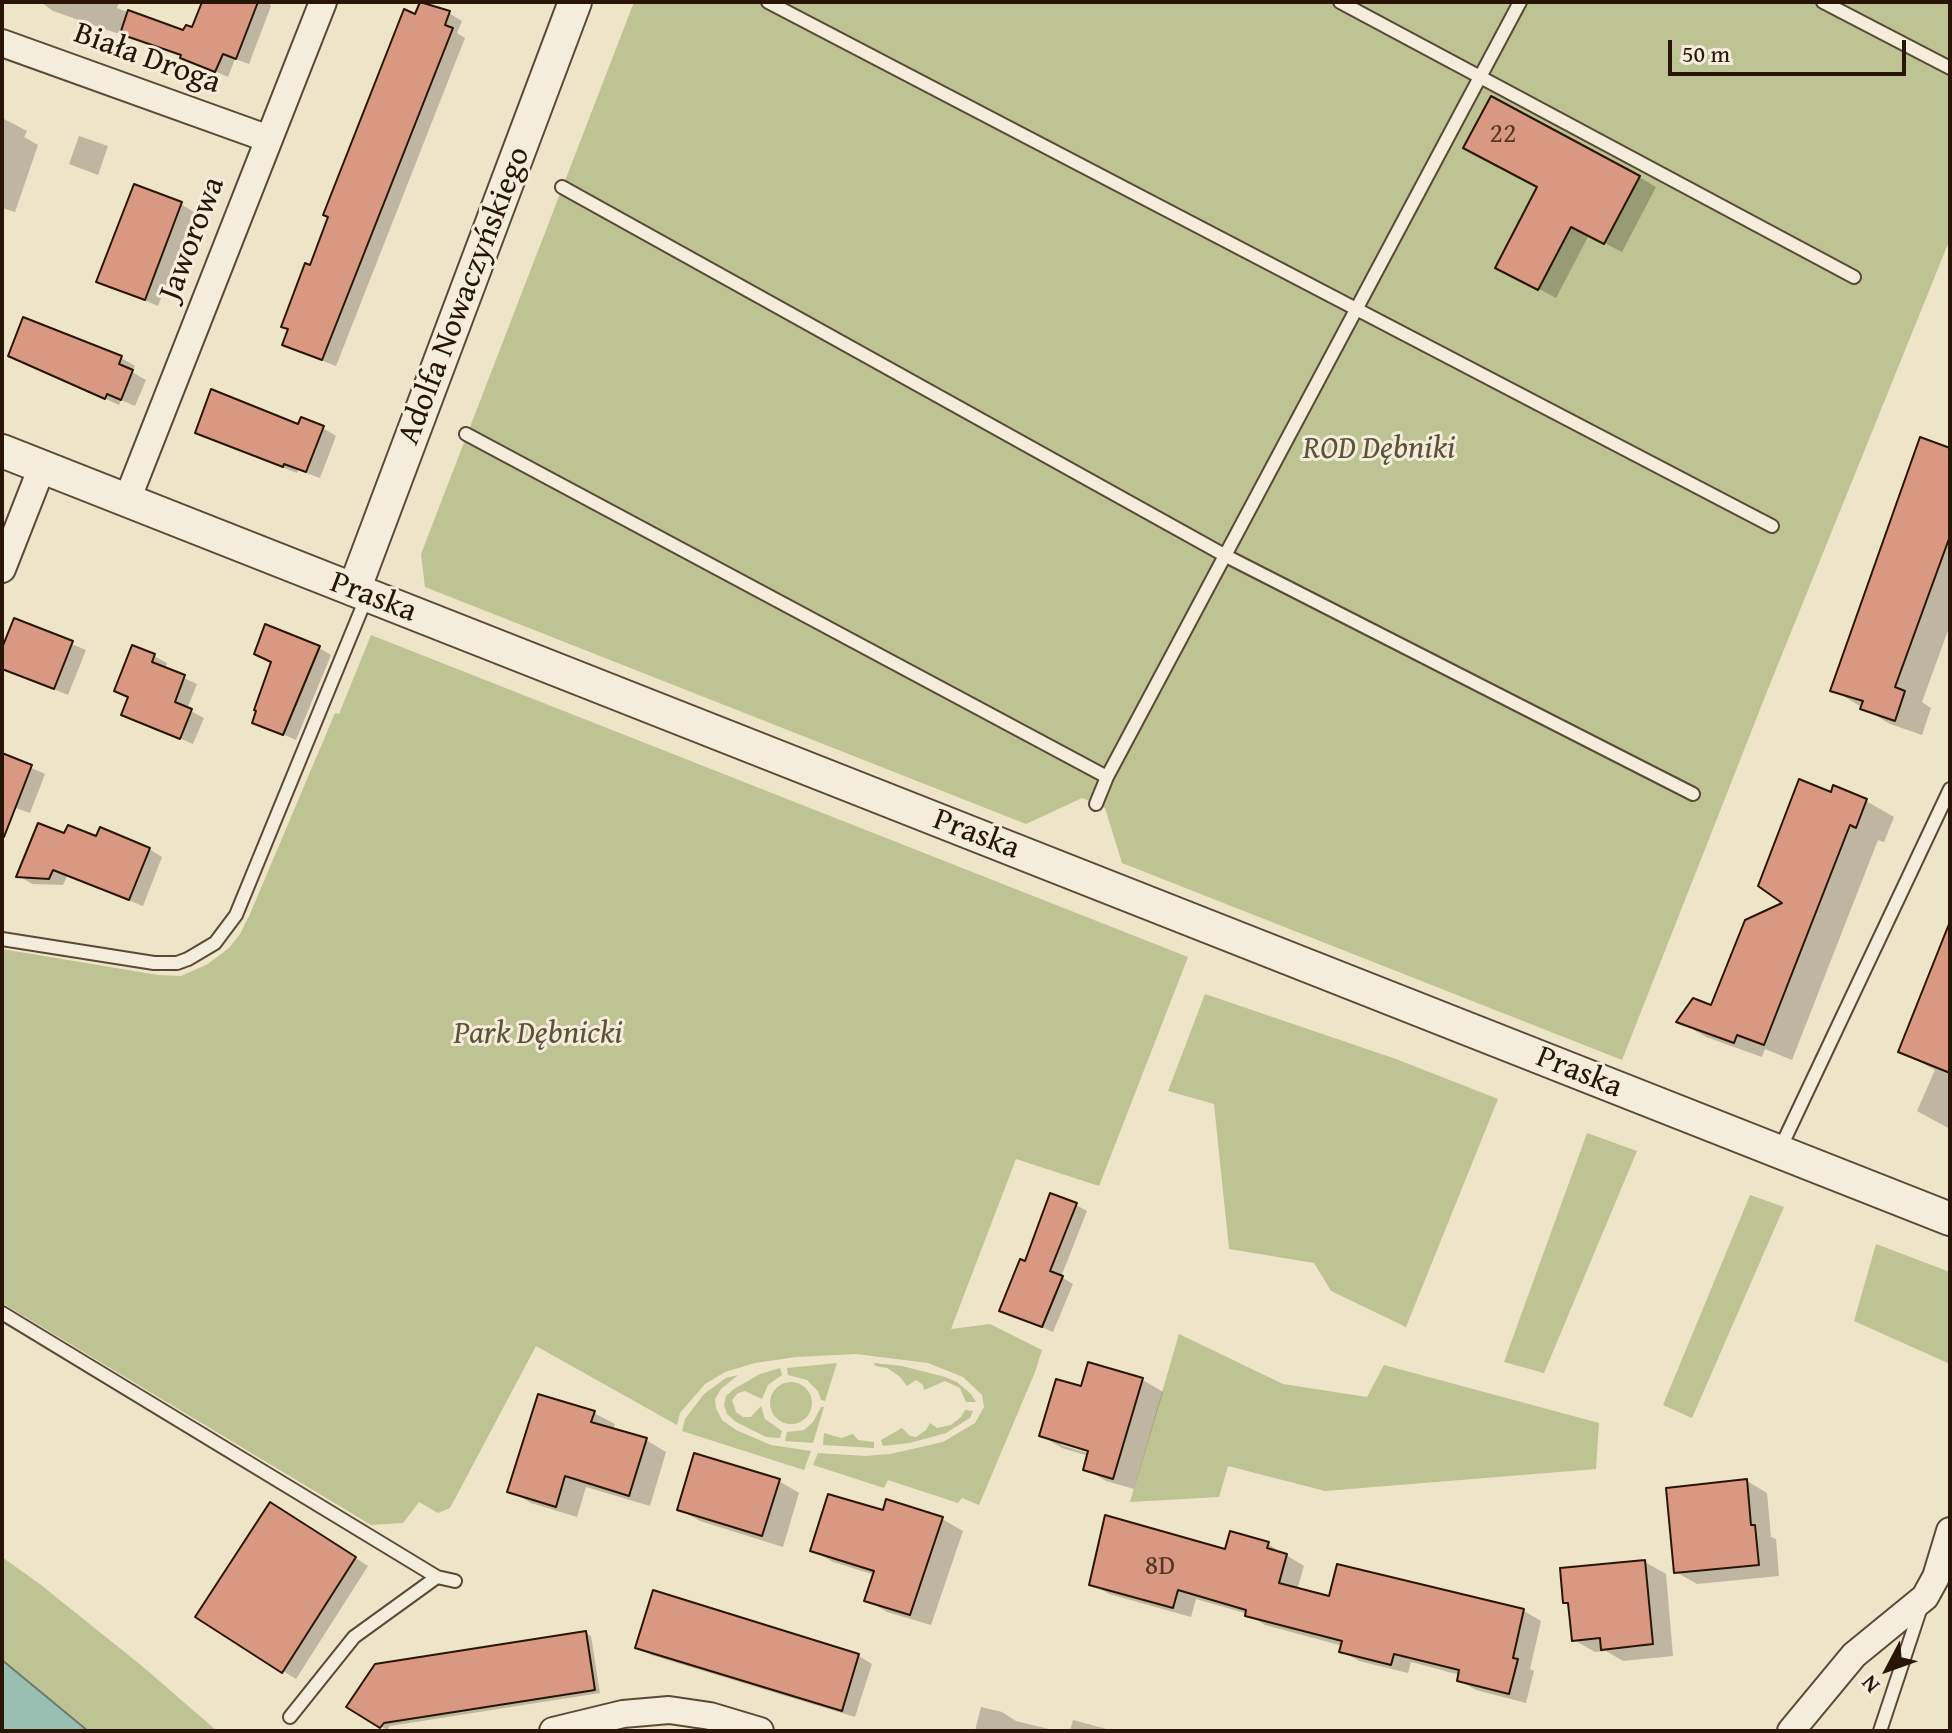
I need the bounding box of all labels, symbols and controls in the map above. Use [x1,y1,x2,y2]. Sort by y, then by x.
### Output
street label: Biała Droga [68,15,226,103]
scale bar [1672,24,1910,74]
text: 50 m [1682,36,1730,71]
house number: 22 [1490,118,1516,152]
street label: Adolfa Nowaczyńskiego [391,142,539,450]
street label: Jaworowa [152,172,234,306]
park label: ROD Dębniki [1303,431,1455,469]
street label: Praska [324,564,422,632]
street label: Praska [927,801,1025,869]
park label: Park Dębnicki [454,1016,622,1054]
street label: Praska [1530,1038,1628,1108]
house number: 8D [1145,1550,1175,1584]
north arrow [1848,1629,1928,1709]
text: N [1853,1669,1887,1701]

